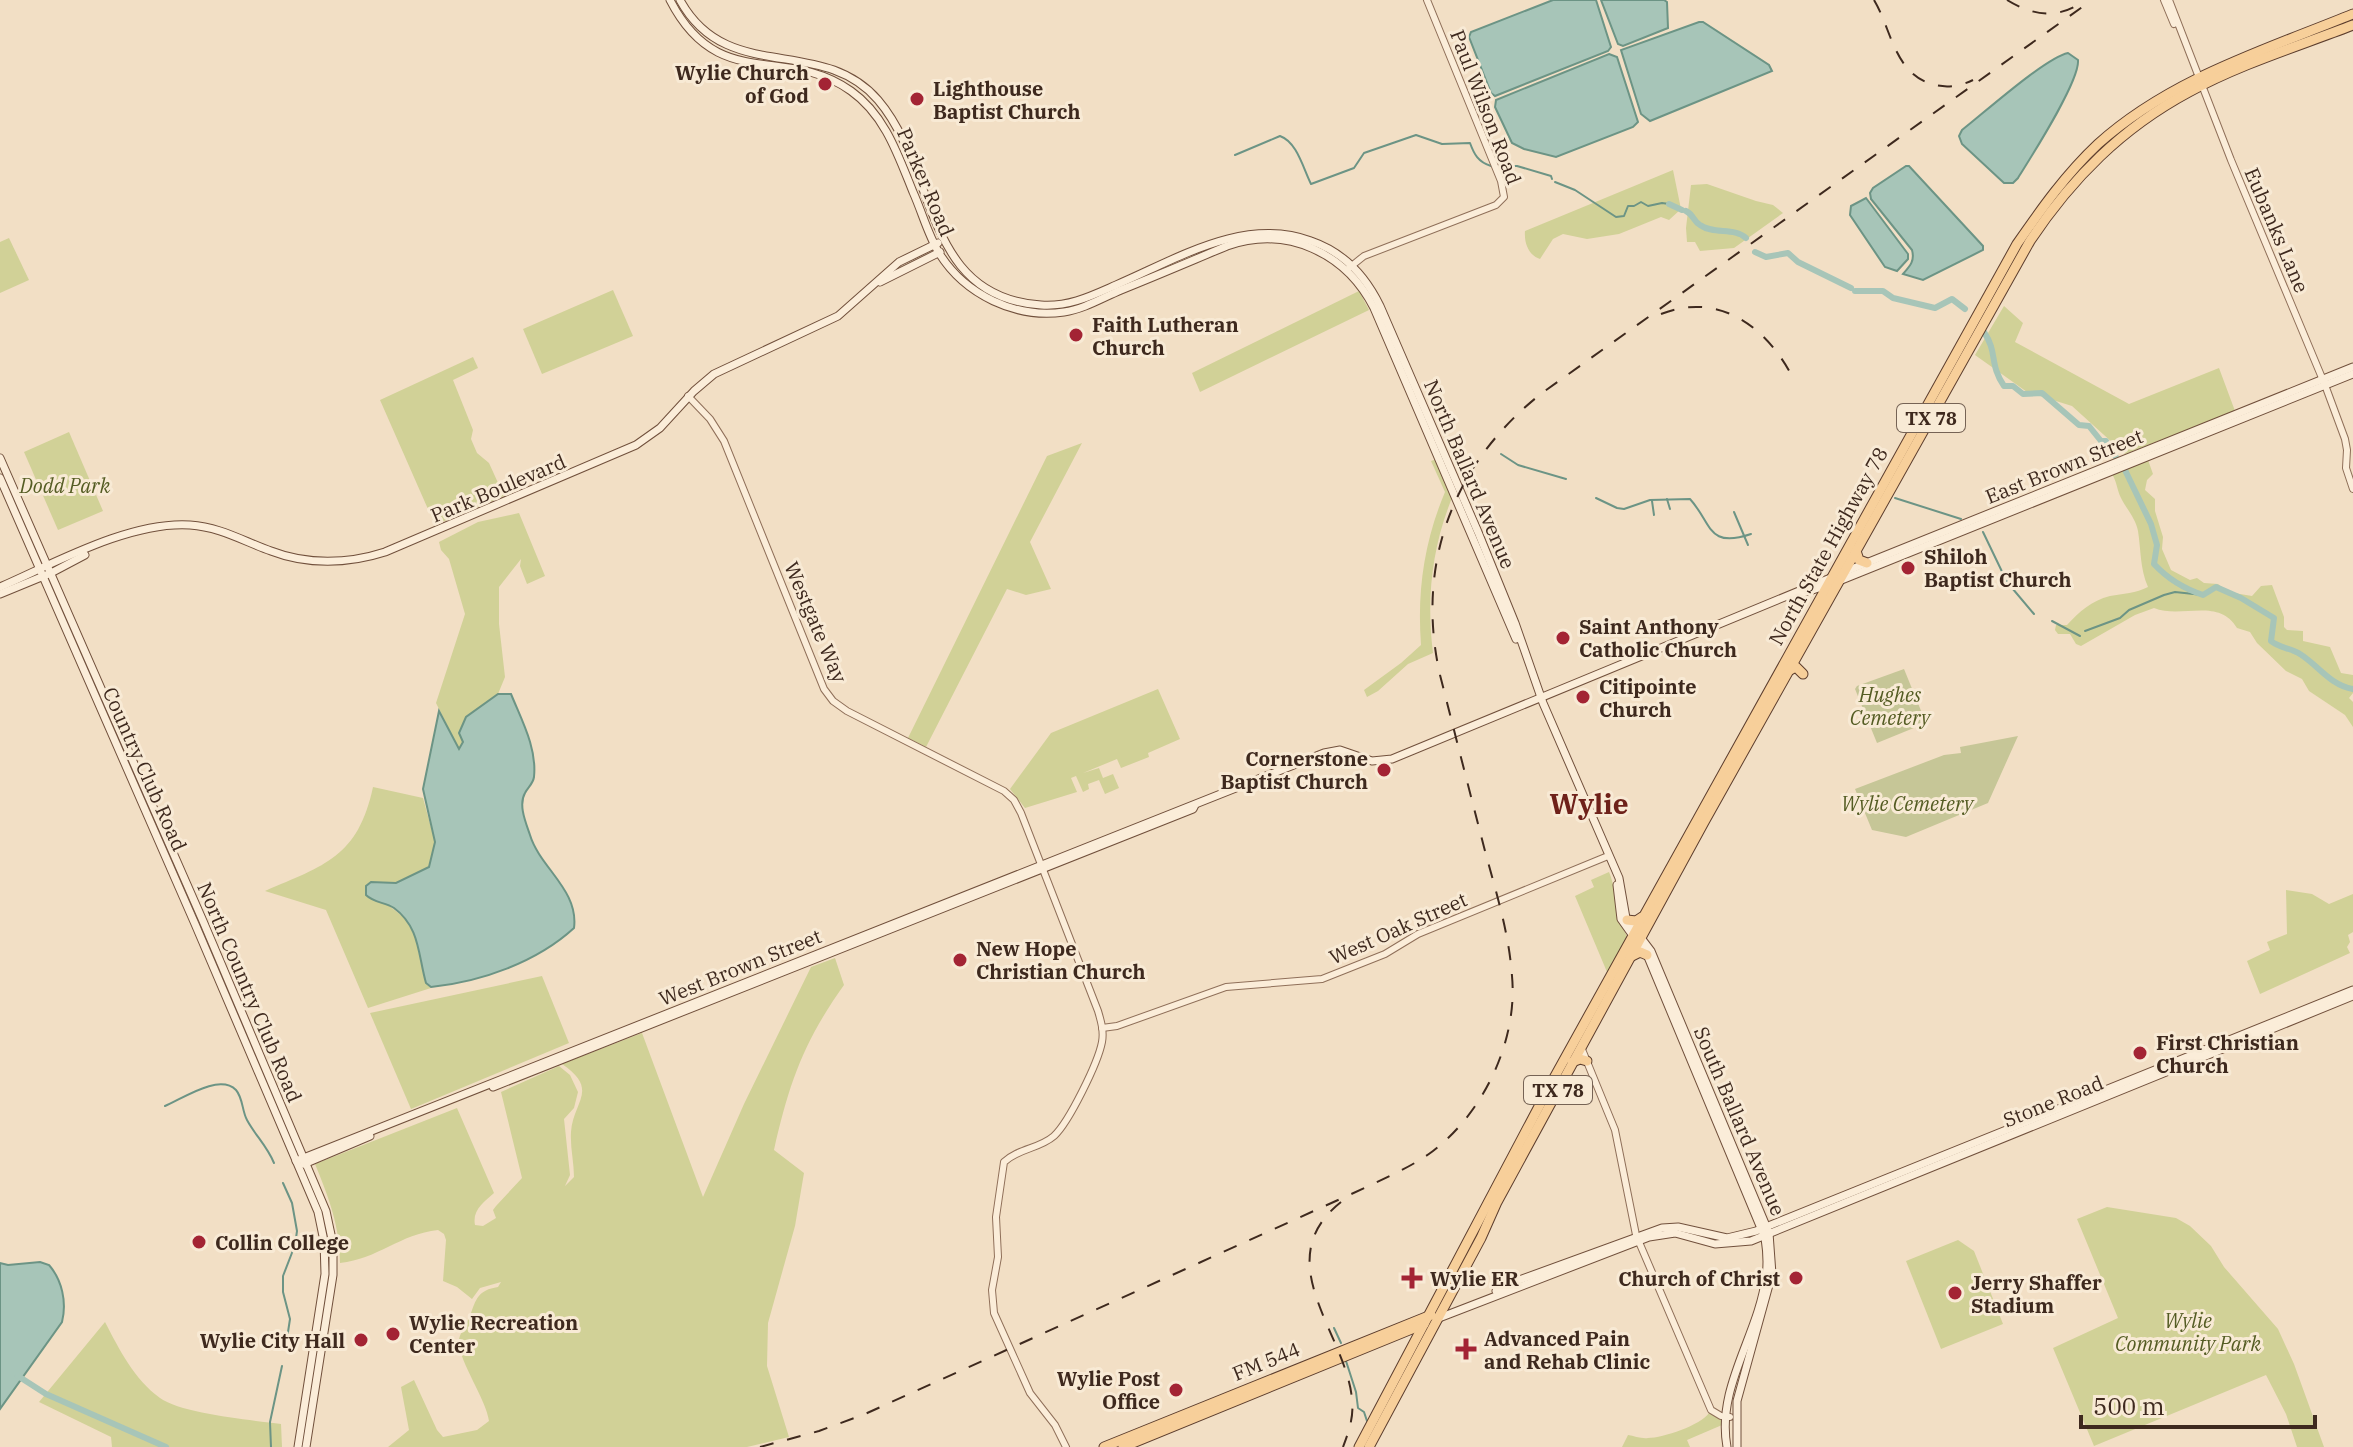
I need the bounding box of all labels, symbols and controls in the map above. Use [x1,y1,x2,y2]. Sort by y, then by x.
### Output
street label: Paul Wilson Road [1444,26,1528,188]
place label: Wylie Church of God [675,59,809,109]
marker: Wylie Church of God [816,75,834,93]
place label: Lighthouse Baptist Church [933,75,1080,125]
marker: Lighthouse Baptist Church [908,90,926,108]
street label: Parker Road [891,124,961,240]
street label: Eubanks Lane [2239,163,2315,297]
place label: Faith Lutheran Church [1092,311,1239,361]
marker: Faith Lutheran Church [1067,326,1085,344]
street label: North Ballard Avenue [1418,375,1522,573]
road number: TX 78 [1897,404,1965,432]
street label: East Brown Street [1981,422,2147,510]
street label: North State Highway 78 [1762,442,1894,650]
street label: Park Boulevard [426,447,570,529]
park label: Dodd Park [19,472,111,499]
place label: Shiloh Baptist Church [1924,543,2071,593]
street label: Westgate Way [778,557,854,687]
marker: Shiloh Baptist Church [1899,559,1917,577]
place label: Saint Anthony Catholic Church [1579,613,1737,663]
marker: Saint Anthony Catholic Church [1554,629,1572,647]
place label: Citipointe Church [1599,673,1696,723]
park label: Hughes Cemetery [1850,681,1932,731]
street label: Country Club Road [97,683,193,855]
marker: Citipointe Church [1574,688,1592,706]
place label: Cornerstone Baptist Church [1221,745,1368,795]
marker: Cornerstone Baptist Church [1375,761,1393,779]
district label: Wylie [1550,785,1628,822]
park label: Wylie Cemetery [1841,790,1975,817]
street label: North Country Club Road [191,878,309,1106]
street label: West Oak Street [1325,886,1471,970]
street label: West Brown Street [655,922,825,1012]
place label: New Hope Christian Church [976,935,1145,985]
marker: New Hope Christian Church [951,951,969,969]
street label: South Ballard Avenue [1688,1022,1792,1220]
place label: First Christian Church [2156,1029,2299,1079]
marker: First Christian Church [2131,1044,2149,1062]
street label: Stone Road [1999,1069,2107,1133]
road number: TX 78 [1524,1076,1592,1104]
place label: Collin College [215,1229,349,1256]
marker: Collin College [190,1233,208,1251]
place label: Wylie ER [1430,1265,1519,1292]
place label: Church of Christ [1618,1265,1781,1292]
marker: Wylie ER [1401,1267,1423,1289]
marker: Church of Christ [1787,1269,1805,1287]
place label: Jerry Shaffer Stadium [1971,1269,2102,1319]
marker: Jerry Shaffer Stadium [1946,1284,1964,1302]
park label: Wylie Community Park [2115,1307,2261,1357]
place label: Wylie Recreation Center [409,1309,578,1359]
marker: Wylie Recreation Center [384,1325,402,1343]
place label: Advanced Pain and Rehab Clinic [1484,1325,1651,1375]
place label: Wylie City Hall [200,1327,345,1354]
marker: Wylie City Hall [352,1331,370,1349]
street label: FM 544 [1228,1335,1304,1387]
marker: Advanced Pain and Rehab Clinic [1455,1338,1477,1360]
place label: Wylie Post Office [1057,1365,1161,1415]
scale bar [2081,1379,2315,1429]
marker: Wylie Post Office [1167,1381,1185,1399]
text: 500 m [2093,1390,2165,1422]

